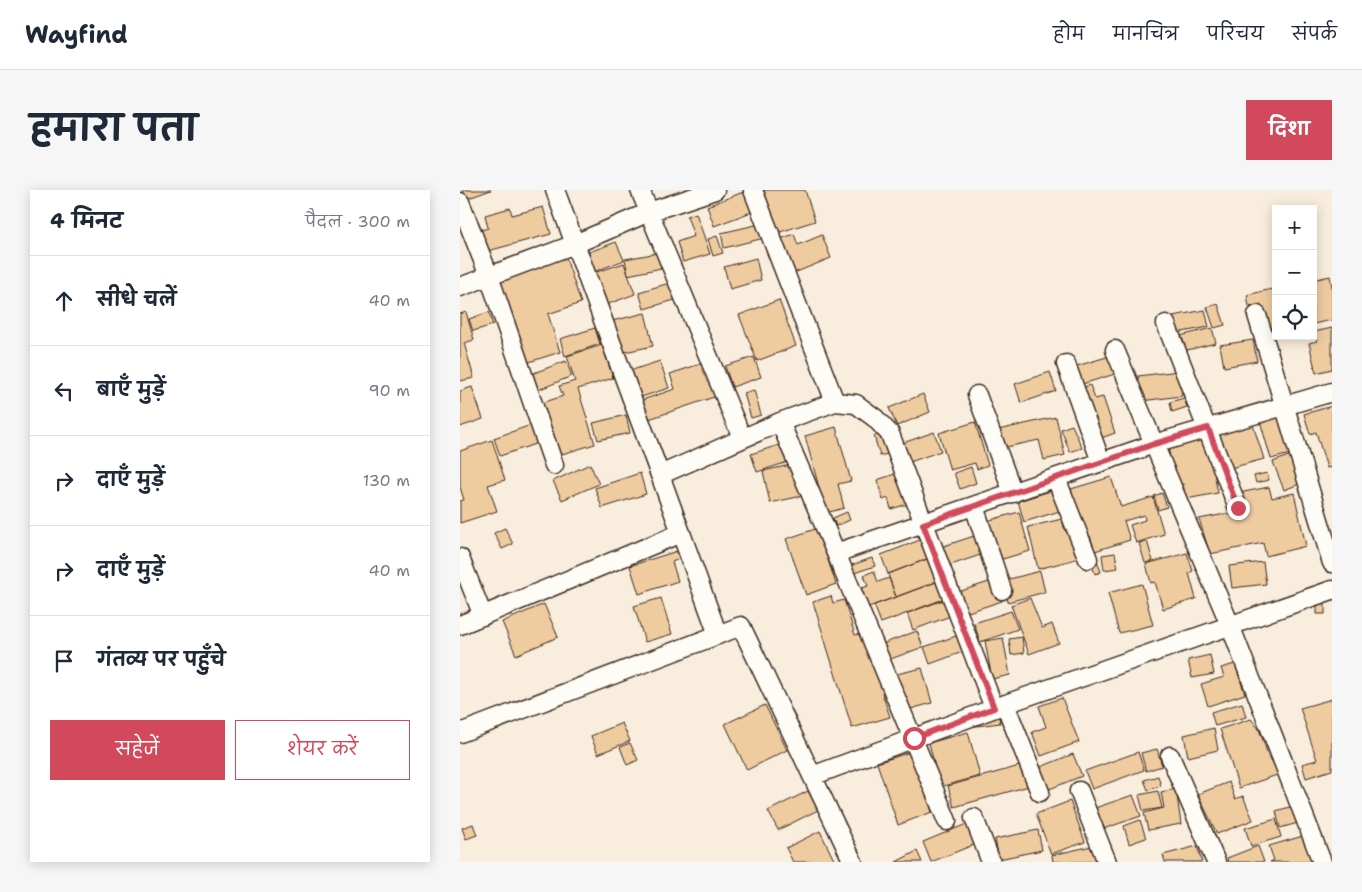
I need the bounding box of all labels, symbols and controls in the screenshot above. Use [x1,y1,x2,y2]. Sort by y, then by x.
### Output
text: Wayfind [25,19,128,51]
text: होम [1053,22,1085,46]
text: मानचित्र [1113,22,1179,46]
text: परिचय [1207,22,1264,46]
text: संपर्क [1292,22,1337,46]
button: दिशा [1246,100,1332,160]
text: हमारा पता [30,104,198,151]
map controls [1272,205,1317,340]
button: + [1272,205,1317,250]
text: 4 मिनट [50,207,123,235]
text: पैदल · 300 m [305,211,410,232]
button: − [1272,250,1317,295]
icon: ahead [50,287,78,315]
text: सीधे चलें [97,287,176,312]
text: 40 m [368,290,410,311]
button: locate [1272,295,1317,340]
icon: left [50,377,78,405]
text: बाएँ मुड़ें [97,377,165,402]
text: 90 m [369,380,410,401]
icon: right [50,467,78,495]
text: दाएँ मुड़ें [97,467,165,492]
text: 130 m [363,470,410,491]
route end [1227,497,1250,520]
icon: right [50,557,78,585]
text: दाएँ मुड़ें [97,557,165,582]
text: 40 m [368,560,410,581]
icon: arrive [50,647,78,675]
text: गंतव्य पर पहुँचे [97,647,226,672]
button: सहेजें [50,720,225,780]
button: शेयर करें [235,720,410,780]
route start [903,727,926,750]

